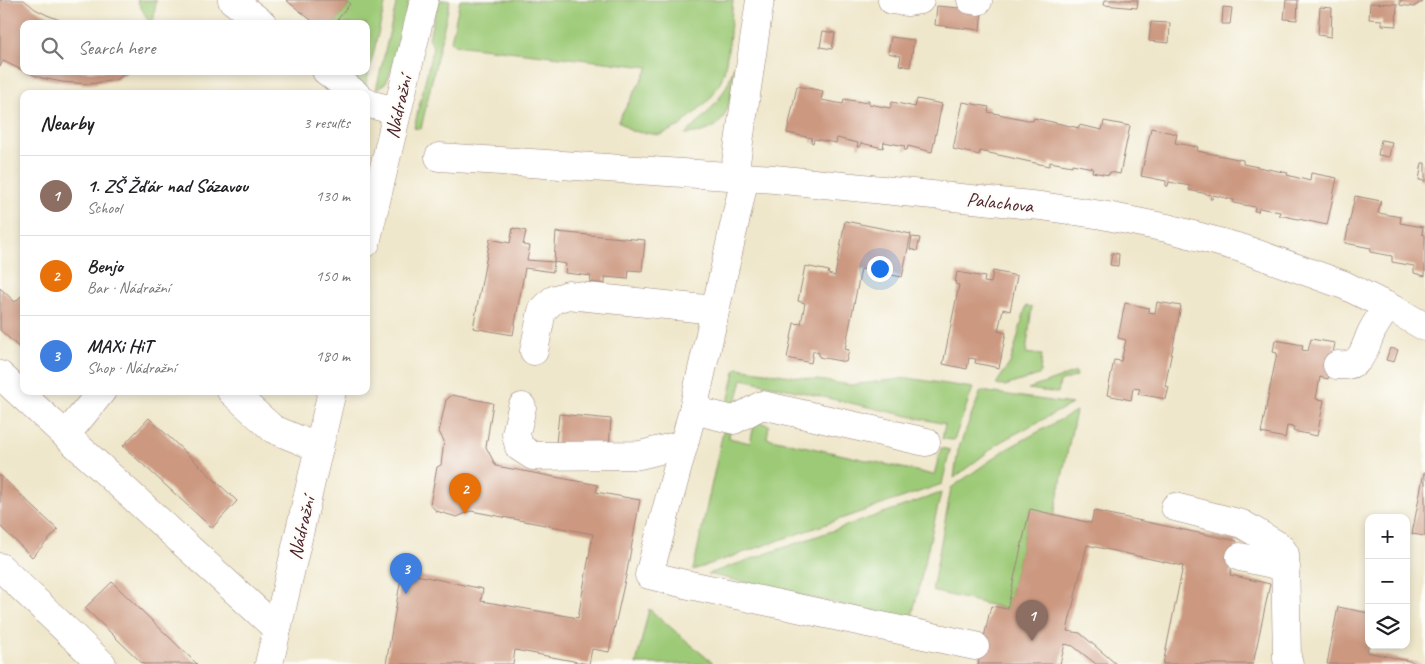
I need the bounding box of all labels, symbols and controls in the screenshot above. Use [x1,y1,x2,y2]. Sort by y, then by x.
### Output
search box [20,20,370,75]
icon: search [38,34,66,62]
text: Search here [78,36,155,60]
street label: Nádražní [379,69,419,141]
text: Nearby [40,110,93,136]
text: 3 results [303,113,350,133]
text: 1. ZŠ Žďár nad Sázavou [87,174,248,198]
text: 1 [52,186,60,206]
text: 130 m [316,186,350,206]
street label: Palachova [965,187,1036,219]
text: School [87,198,121,218]
text: Benjo [87,254,123,278]
your location [867,256,893,282]
text: 2 [52,266,60,286]
text: 150 m [316,266,350,286]
text: Bar · Nádražní [87,278,170,298]
text: MAXi HiT [87,334,152,358]
text: 3 [52,346,60,366]
text: 180 m [316,346,350,366]
text: Shop · Nádražní [87,358,176,378]
pin: 2 [449,473,481,514]
street label: Nádražní [282,490,322,562]
map controls [1365,514,1410,649]
button: + [1365,514,1410,559]
pin: 3 [390,553,422,594]
button: − [1365,559,1410,604]
pin: 1 [1016,600,1048,641]
button: layers [1365,604,1410,649]

